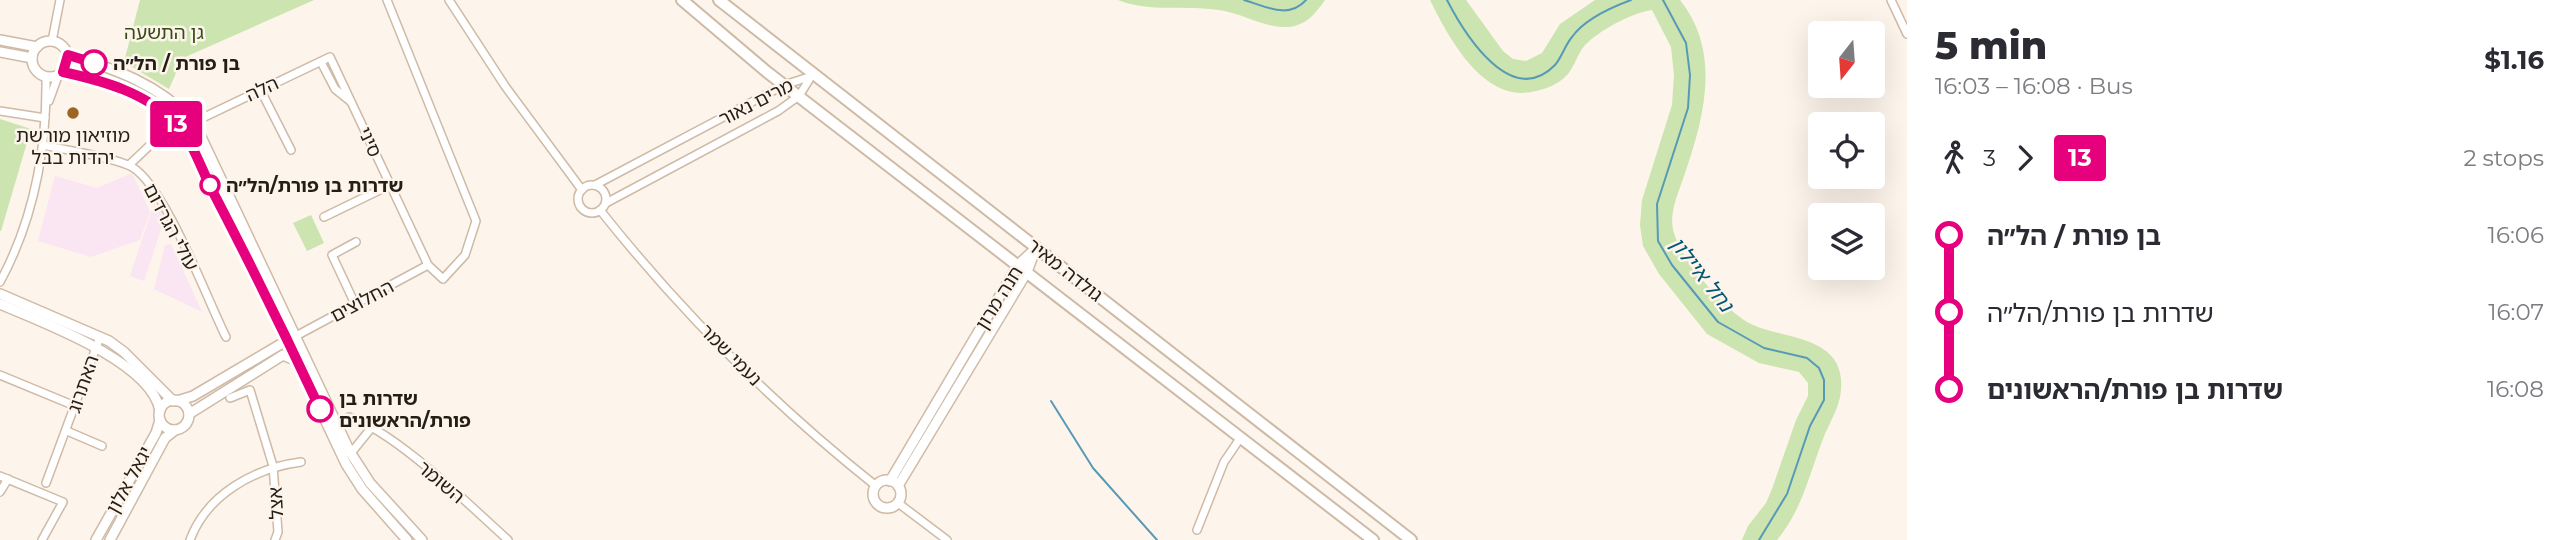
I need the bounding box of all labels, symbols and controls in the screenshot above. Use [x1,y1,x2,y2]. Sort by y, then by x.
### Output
park label: גן התשעה [124,21,204,44]
north arrow [1808,21,1885,98]
map controls [1808,21,1885,280]
text: 5 min [1935,22,2047,69]
text: $1.16 [2484,44,2544,76]
marker: בן פורת / הל״ה [81,50,107,76]
place label: בן פורת / הל״ה [113,52,240,75]
street label: הלה [242,71,282,107]
text: 16:03 – 16:08 · Bus [1935,72,2133,100]
street label: מרים נאור [715,74,797,130]
line badge: 13 [144,101,208,147]
marker: מוזיאון מורשת יהדות בבל [65,105,81,121]
text: 13 [164,109,188,138]
button: locate [1808,112,1885,189]
street label: סיני [353,123,387,161]
place label: מוזיאון מורשת יהדות בבל [16,124,130,169]
icon: walk [1935,139,1973,177]
icon: forward [2006,139,2044,177]
text: 13 [2068,143,2092,172]
text: 3 [1983,144,1996,172]
text: 2 stops [2464,144,2544,172]
place label: שדרות בן פורת/הל״ה [226,174,403,197]
marker: שדרות בן פורת/הל״ה [200,175,220,195]
street label: עולי הגרדום [138,180,204,274]
button: layers [1808,203,1885,280]
text: בן פורת / הל״ה [1987,220,2161,252]
text: 16:06 [2488,221,2544,249]
water label: נחל איילון [1665,232,1740,318]
street label: גולדה מאיר [1023,234,1107,306]
street label: חנה מרון [970,262,1028,334]
street label: החלוצים [326,275,398,327]
text: שדרות בן פורת/הל״ה [1987,297,2214,329]
text: 16:07 [2488,298,2544,326]
street label: נעמי שמר [695,319,767,391]
street label: האתרוג [62,352,104,416]
text: שדרות בן פורת/הראשונים [1987,374,2283,406]
text: 16:08 [2487,375,2544,403]
place label: שדרות בן פורת/הראשונים [339,387,471,432]
marker: שדרות בן פורת/הראשונים [307,396,333,422]
street label: יגאל אלון [101,442,157,518]
street label: השומר [413,456,469,508]
street label: אצל [264,486,288,520]

